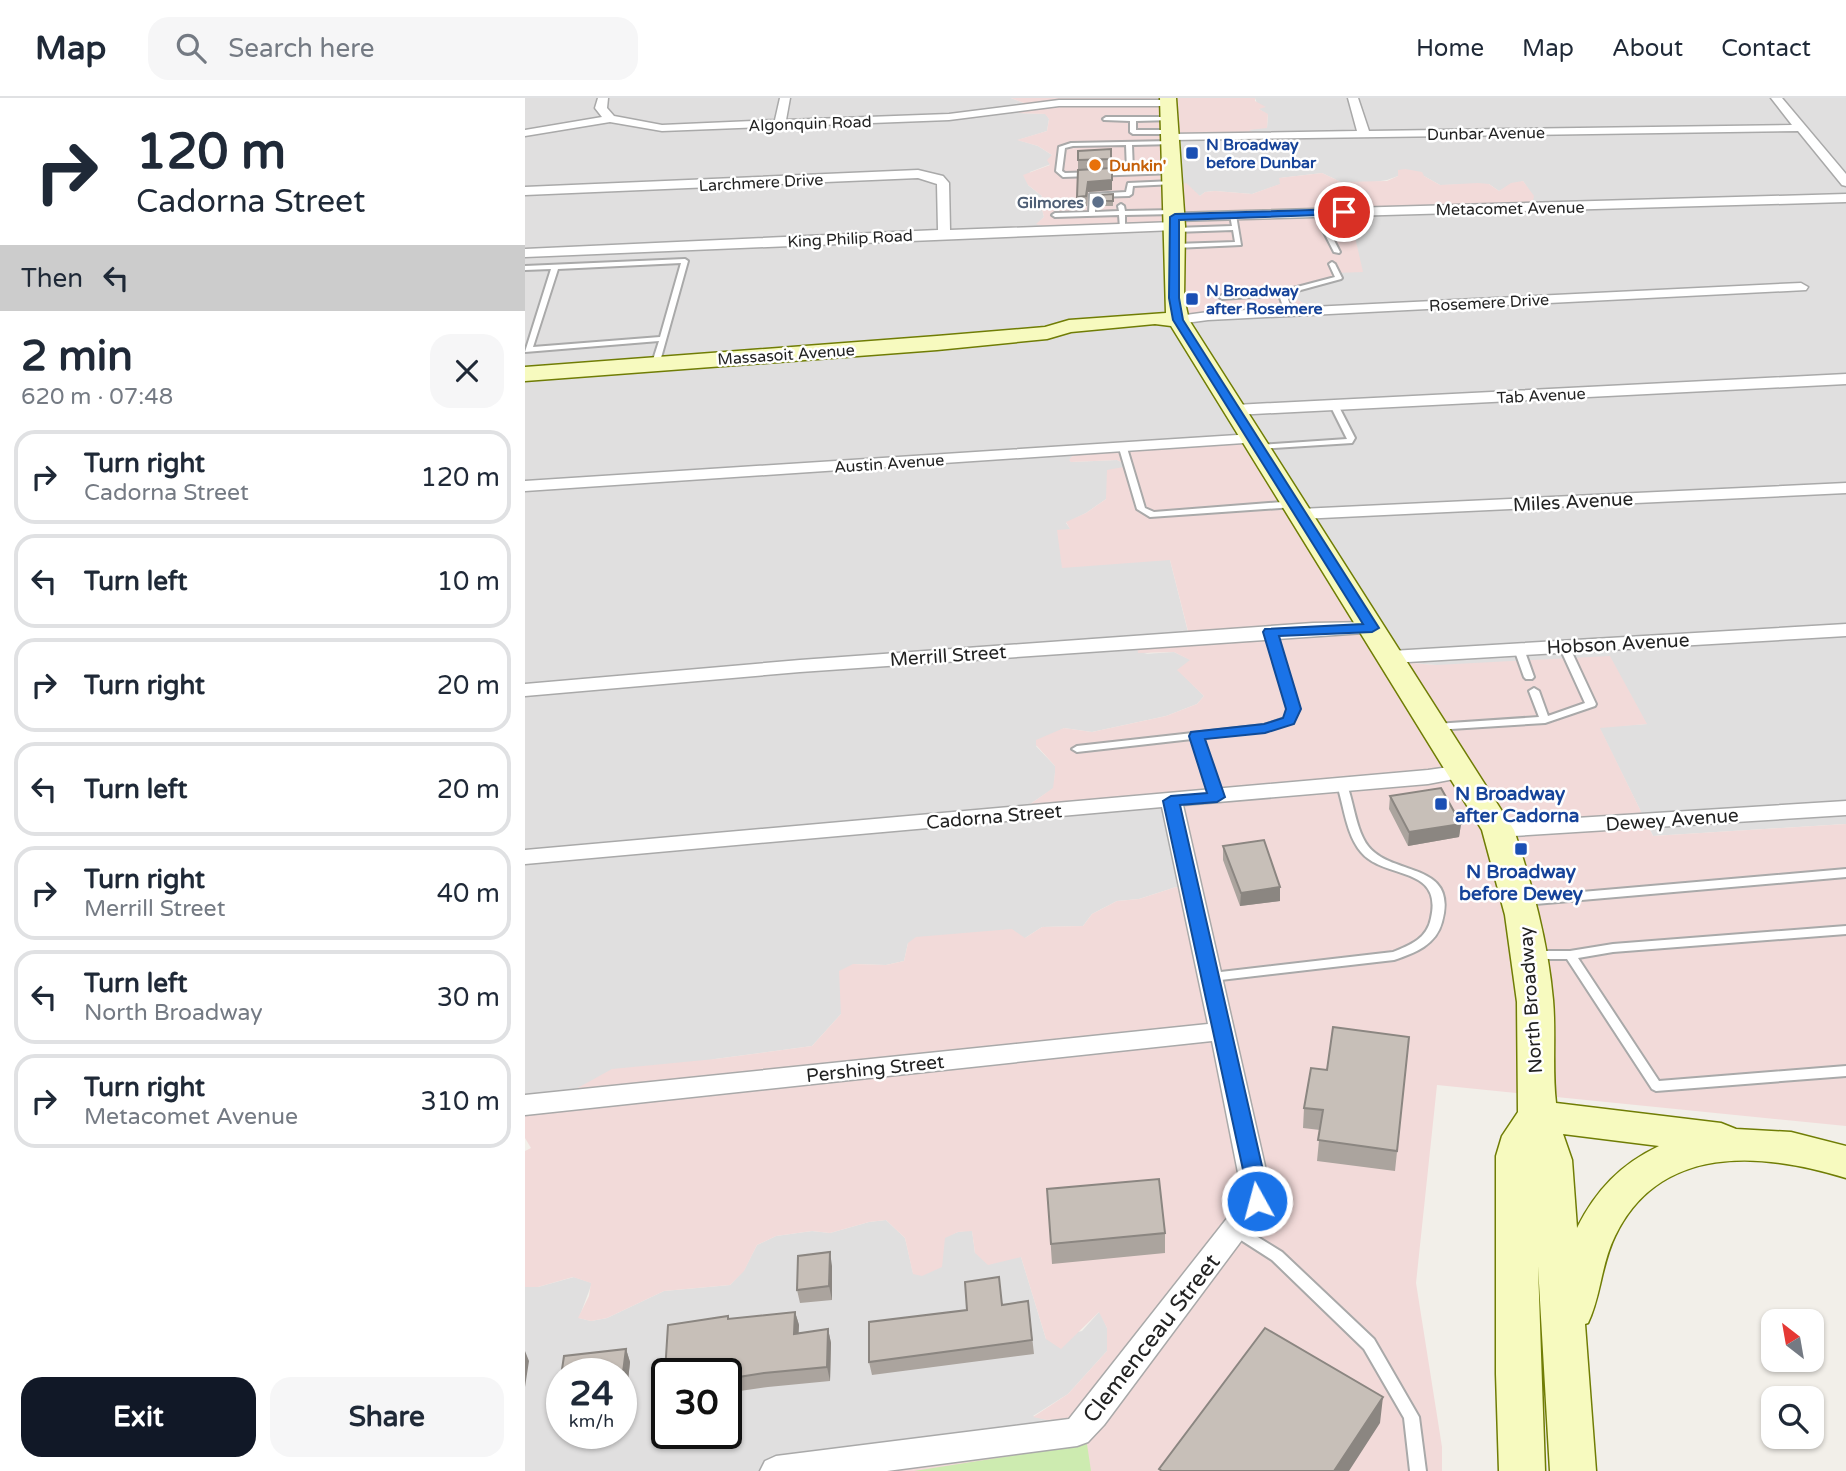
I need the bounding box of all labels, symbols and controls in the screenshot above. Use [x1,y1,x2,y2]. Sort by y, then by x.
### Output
search box [148,17,638,80]
text: Map [35,29,106,68]
icon: search [172,29,210,67]
text: Search here [228,33,374,64]
text: Home [1416,34,1484,63]
text: Map [1522,34,1574,63]
text: About [1612,34,1683,63]
text: Contact [1721,34,1811,63]
street label: Algonquin Road [748,112,872,136]
text: 120 m [136,123,286,182]
street label: Dunbar Avenue [1427,123,1545,145]
icon: right [21,126,112,217]
place label: N Broadway before Dunbar [1206,135,1317,173]
marker: N Broadway before Dunbar [1184,145,1200,161]
place label: Dunkin' [1109,156,1166,176]
marker: Dunkin' [1087,157,1103,173]
street label: Larchmere Drive [698,170,824,196]
pin [1314,182,1374,242]
text: Cadorna Street [136,183,365,221]
place label: Gilmores [1017,193,1084,213]
icon: arrive [1325,193,1363,231]
marker: Gilmores [1090,194,1106,210]
street label: Metacomet Avenue [1435,198,1585,220]
street label: King Philip Road [787,226,913,252]
icon: left [97,259,135,297]
text: Then [21,263,83,294]
place label: N Broadway after Rosemere [1206,281,1323,319]
street label: Rosemere Drive [1429,290,1550,316]
marker: N Broadway after Rosemere [1184,291,1200,307]
text: 2 min [21,331,133,382]
button: close [430,334,504,408]
street label: Massasoit Avenue [717,340,855,370]
text: 620 m · 07:48 [21,383,173,411]
street label: Tab Avenue [1496,384,1586,408]
text: Turn right [84,448,205,479]
street label: Austin Avenue [833,450,945,478]
icon: right [25,458,63,496]
text: 120 m [420,462,500,493]
text: Cadorna Street [84,479,249,507]
street label: Miles Avenue [1512,488,1634,516]
icon: left [25,562,63,600]
text: Turn left [84,566,187,597]
text: 10 m [437,566,500,597]
street label: Hobson Avenue [1546,629,1690,659]
street label: Merrill Street [889,641,1007,671]
icon: right [25,666,63,704]
text: Turn right [84,670,205,701]
text: 20 m [437,670,500,701]
icon: left [25,770,63,808]
text: Turn left [84,774,187,805]
text: 20 m [437,774,500,805]
place label: N Broadway after Cadorna [1455,783,1580,827]
marker: N Broadway after Cadorna [1433,796,1449,812]
street label: Cadorna Street [925,800,1063,834]
street label: Dewey Avenue [1605,804,1739,836]
marker: N Broadway before Dewey [1513,841,1529,857]
place label: N Broadway before Dewey [1459,861,1584,906]
text: Turn right [84,864,205,895]
icon: right [25,874,63,912]
text: 40 m [437,878,500,909]
text: Merrill Street [84,895,225,923]
street label: North Broadway [1515,926,1547,1074]
text: Turn left [84,968,187,999]
icon: left [25,978,63,1016]
text: 30 m [437,982,500,1013]
text: North Broadway [84,999,263,1027]
street label: Pershing Street [805,1051,945,1087]
text: Turn right [84,1072,205,1103]
icon: right [25,1082,63,1120]
text: 310 m [420,1086,500,1117]
text: Metacomet Avenue [84,1103,298,1131]
position arrow [1220,1164,1294,1238]
street label: Clemenceau Street [1077,1248,1227,1429]
north arrow [1761,1309,1823,1372]
map controls [1761,1309,1824,1449]
speed limit sign: 30 [651,1358,742,1449]
text: 24 [570,1373,613,1415]
button: Exit [21,1377,256,1457]
button: Share [270,1377,504,1457]
button: search [1761,1386,1824,1449]
text: km/h [569,1410,614,1432]

